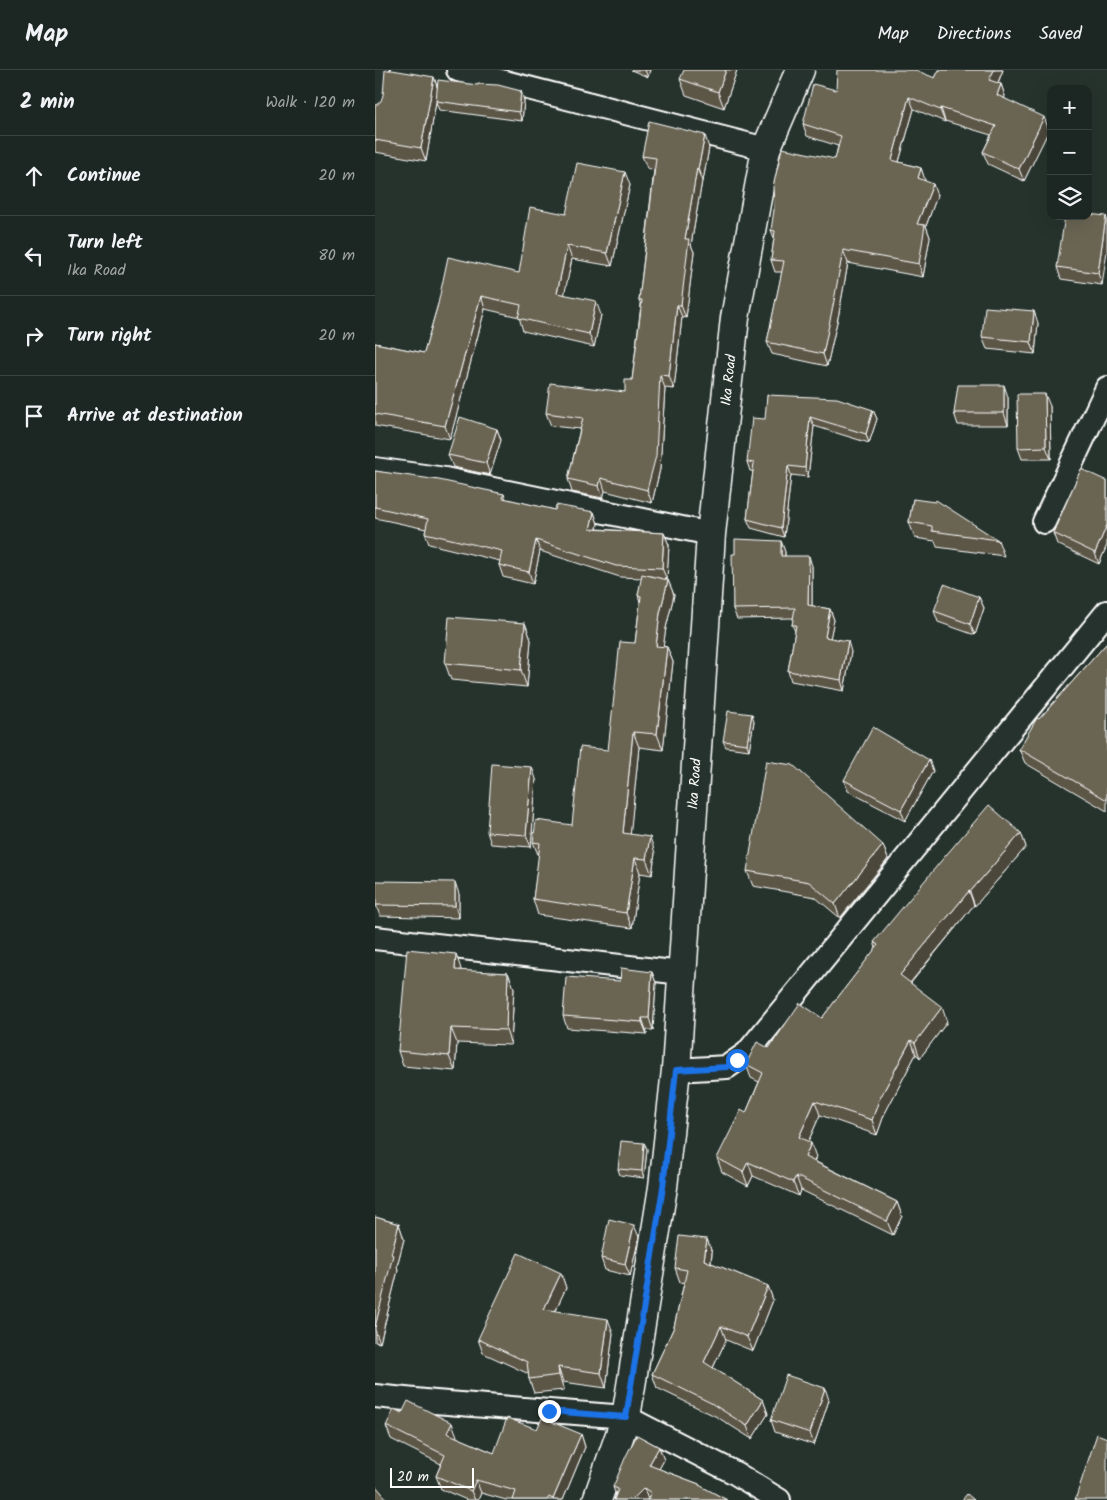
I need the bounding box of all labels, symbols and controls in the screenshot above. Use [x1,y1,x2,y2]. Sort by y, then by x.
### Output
text: Map [25,15,68,54]
text: Map [877,20,909,49]
text: Directions [937,20,1011,49]
text: Saved [1039,20,1082,49]
map controls [1047,85,1092,220]
button: + [1047,85,1092,130]
text: 2 min [20,86,75,119]
text: Walk · 120 m [265,90,355,115]
button: − [1047,130,1092,175]
text: Continue [67,161,140,191]
icon: ahead [20,162,48,190]
text: 20 m [319,163,355,188]
button: layers [1047,175,1092,220]
text: Turn left [67,228,142,258]
icon: left [20,242,48,270]
text: 80 m [318,243,355,268]
text: Ika Road [67,258,125,283]
text: Turn right [67,321,152,351]
icon: right [20,322,48,350]
text: 20 m [319,323,355,348]
street label: Ika Road [715,353,743,407]
text: Arrive at destination [67,401,243,431]
icon: arrive [20,402,48,430]
street label: Ika Road [682,757,708,810]
route start [726,1049,749,1072]
route end [538,1400,561,1423]
scale bar [390,1465,474,1488]
text: 20 m [397,1466,429,1488]

